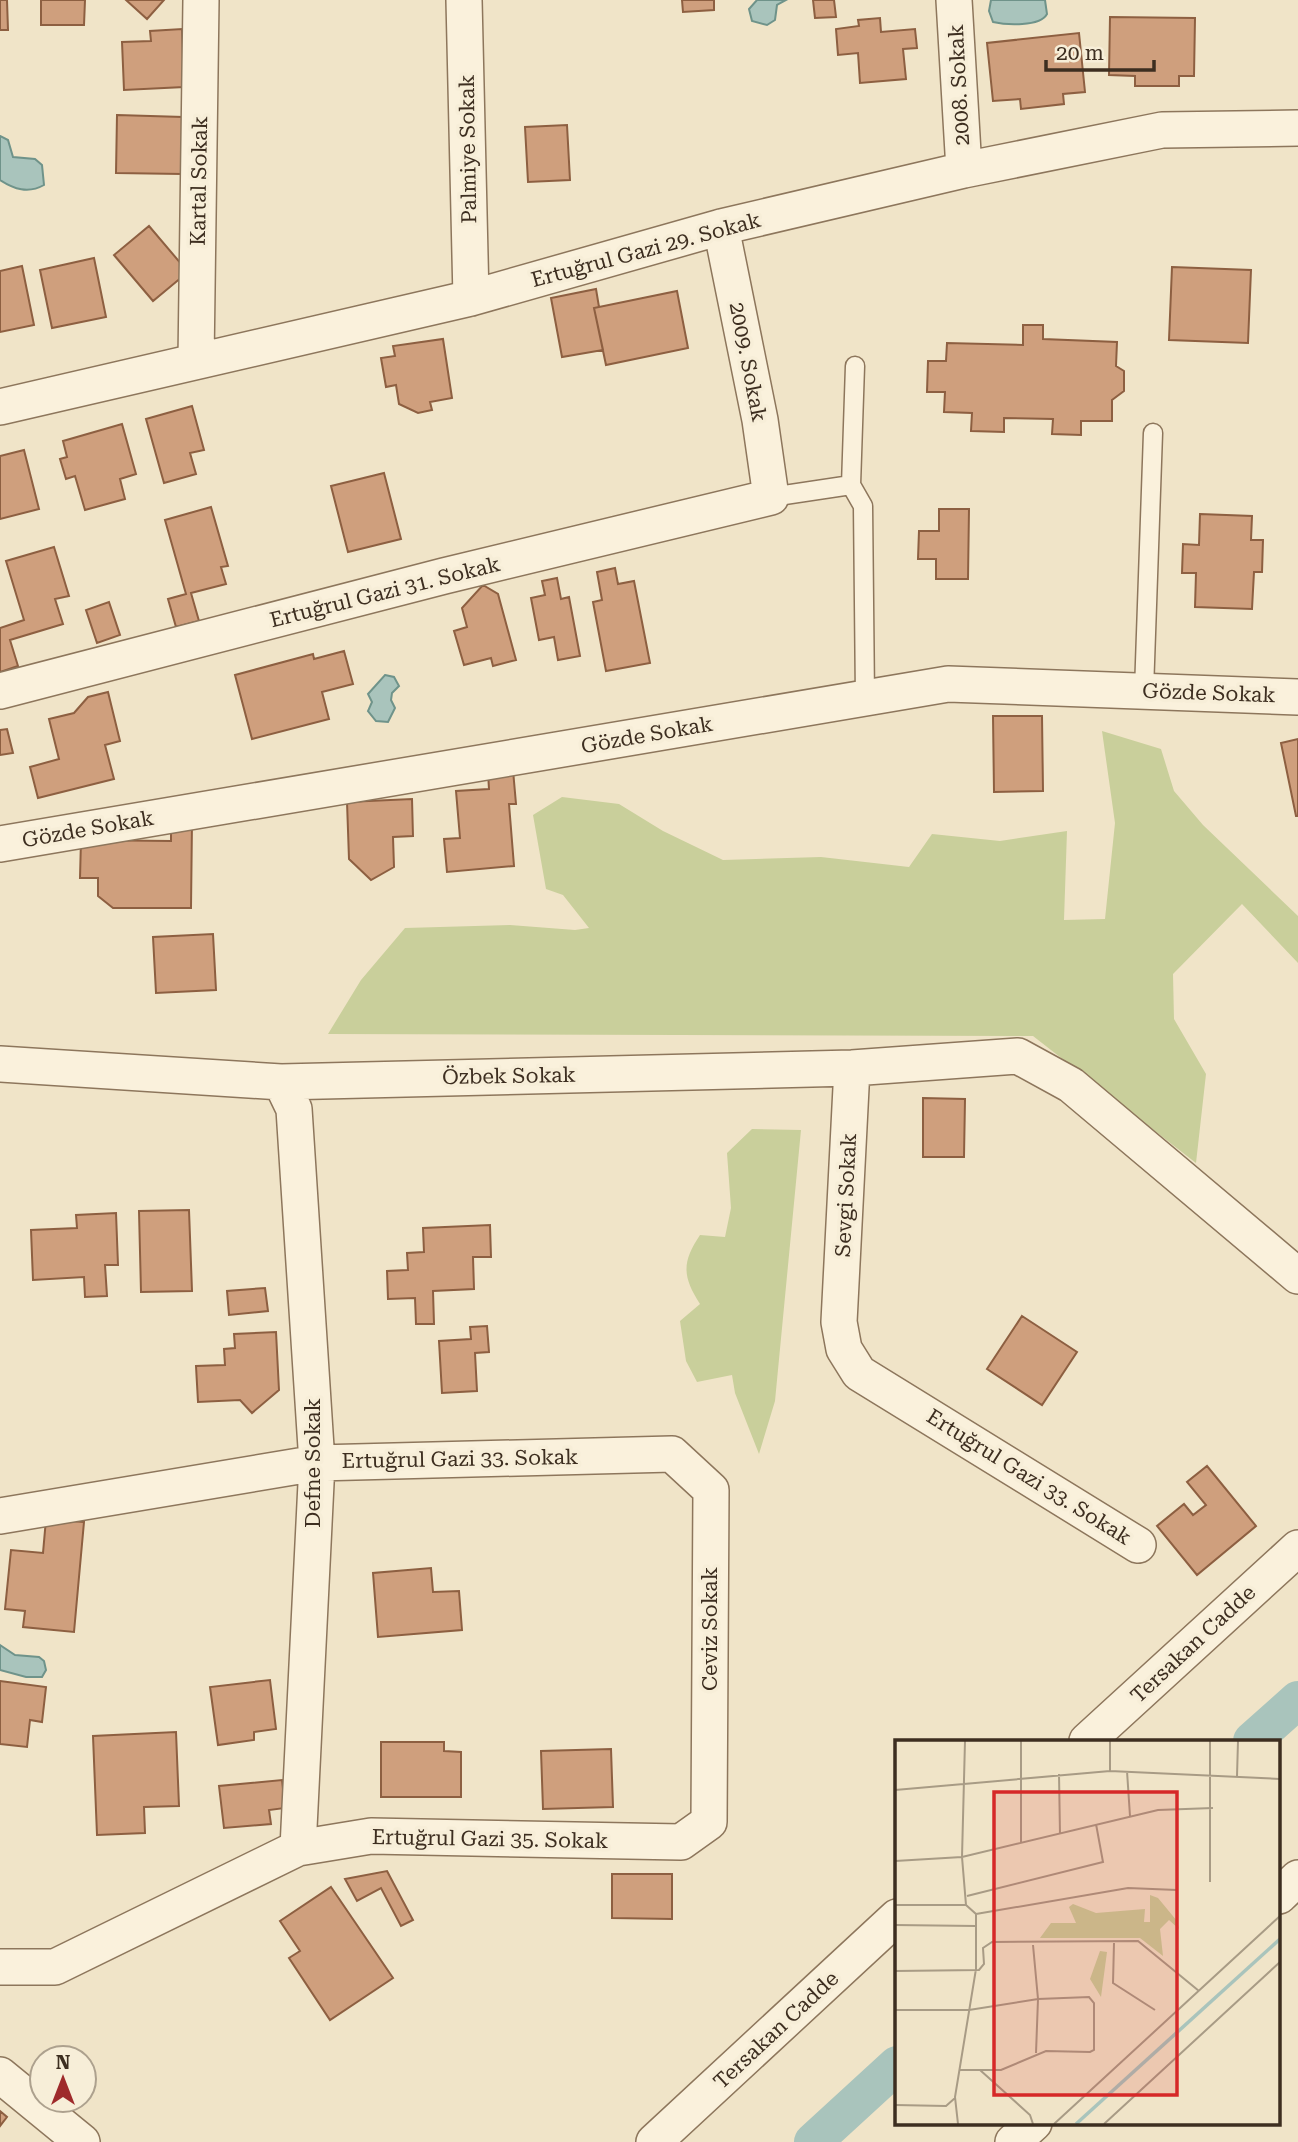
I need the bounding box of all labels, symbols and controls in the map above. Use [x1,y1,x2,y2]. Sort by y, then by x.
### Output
street label: 2008. Sokak [944,24,974,146]
scale bar [1046,28,1154,72]
text: 20 m [1056,41,1104,65]
street label: Palmiye Sokak [455,74,481,224]
street label: Kartal Sokak [186,116,212,246]
street label: Ertuğrul Gazi 29. Sokak [529,208,763,292]
street label: 2009. Sokak [725,300,771,424]
street label: Ertuğrul Gazi 31. Sokak [267,552,503,632]
street label: Gözde Sokak [1142,679,1276,707]
street label: Gözde Sokak [579,712,715,758]
street label: Gözde Sokak [20,806,156,852]
street label: Özbek Sokak [442,1062,576,1089]
street label: Sevgi Sokak [831,1132,861,1258]
street label: Defne Sokak [301,1398,325,1528]
street label: Ertuğrul Gazi 33. Sokak [922,1404,1136,1550]
street label: Ertuğrul Gazi 33. Sokak [342,1445,578,1473]
street label: Ceviz Sokak [698,1567,722,1691]
street label: Tersakan Cadde [1126,1580,1260,1708]
inset map [895,1740,1280,2124]
street label: Ertuğrul Gazi 35. Sokak [372,1825,608,1853]
street label: Tersakan Cadde [709,1966,843,2094]
north arrow [28,2044,98,2114]
text: N [56,2051,71,2074]

